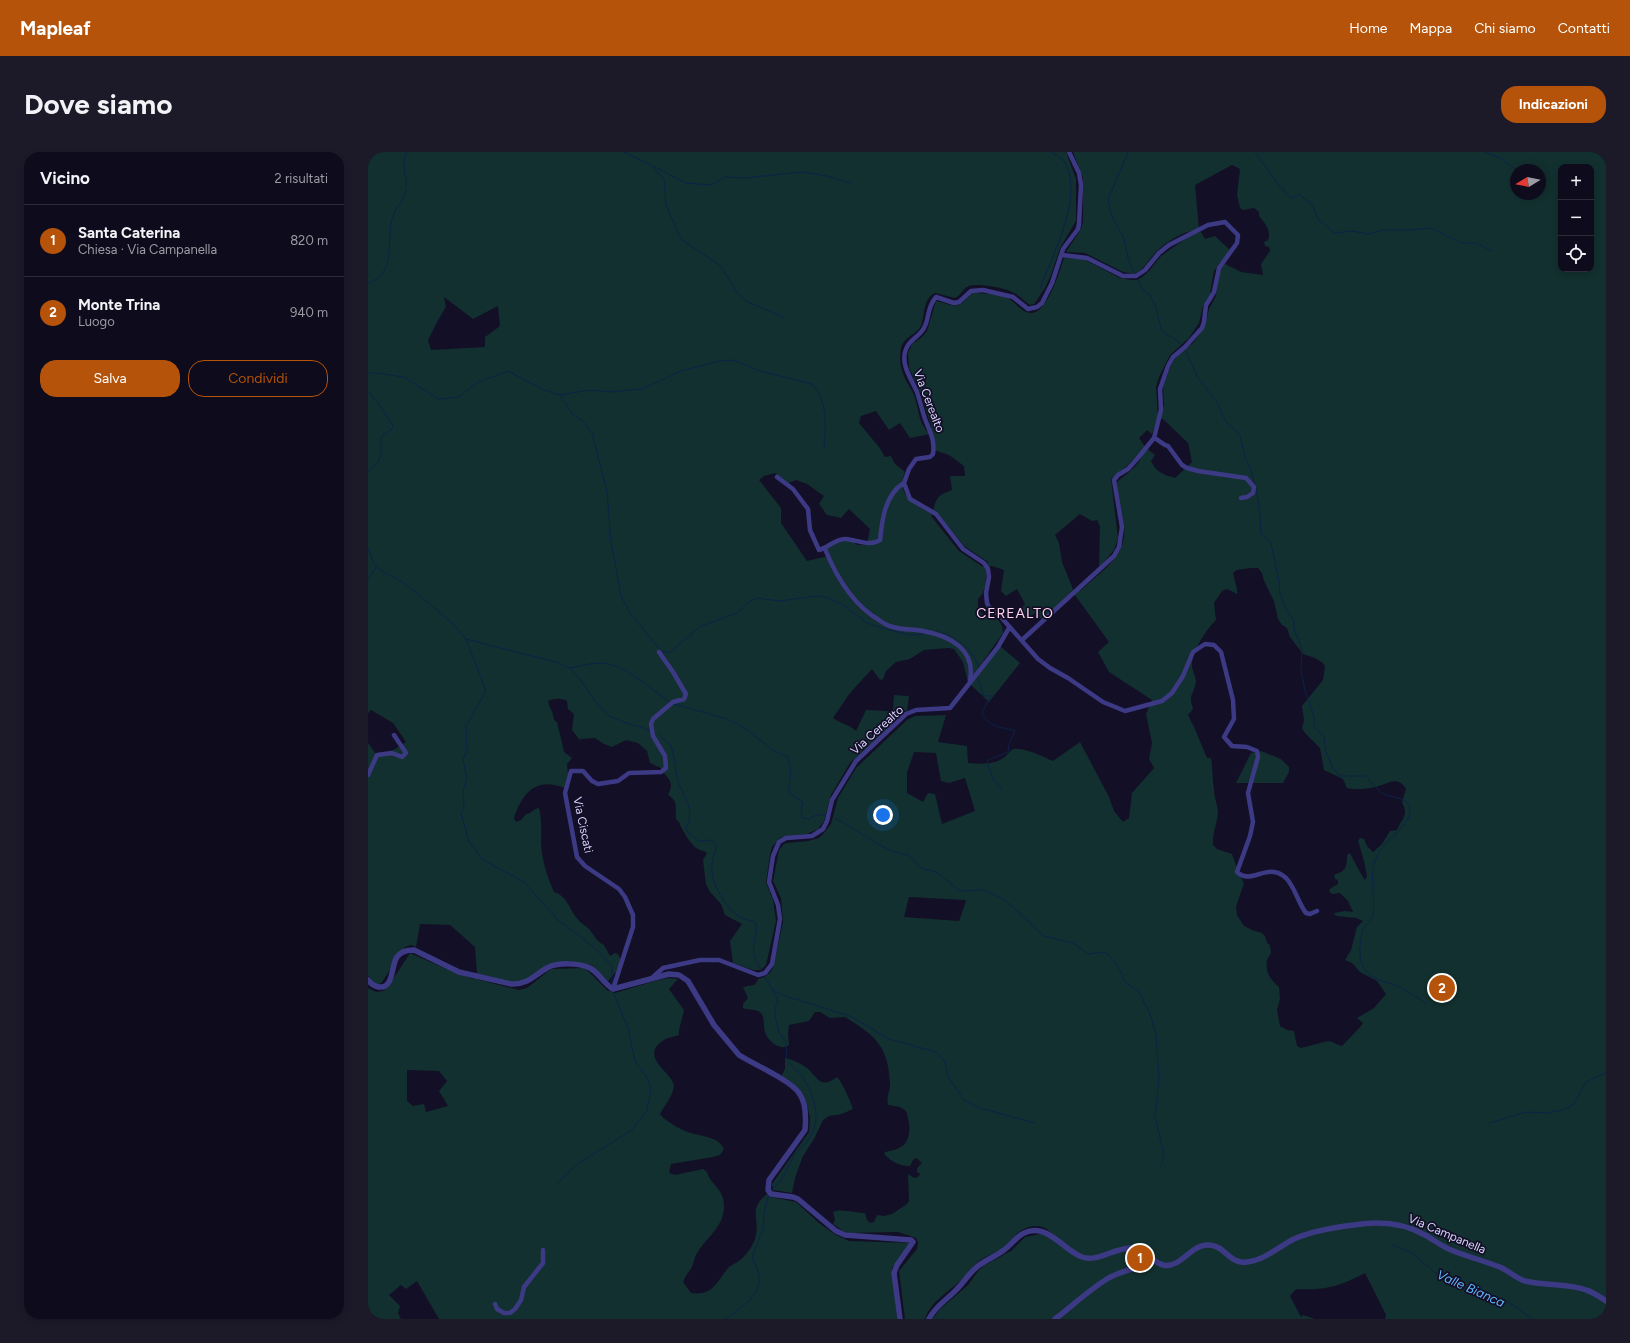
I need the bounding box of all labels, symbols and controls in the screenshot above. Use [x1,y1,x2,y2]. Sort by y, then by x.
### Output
text: Mapleaf [20,17,91,40]
text: Home [1349,20,1388,37]
text: Mappa [1410,20,1452,37]
text: Chi siamo [1474,20,1536,37]
text: Contatti [1558,20,1610,37]
button: Indicazioni [1501,86,1606,123]
text: Dove siamo [24,87,173,121]
north arrow [1510,164,1546,200]
map controls [1558,164,1594,272]
button: + [1558,164,1594,200]
text: Vicino [40,168,90,188]
text: 2 risultati [274,171,328,186]
button: − [1558,200,1594,236]
text: Santa Caterina [78,224,180,242]
text: 1 [50,233,56,248]
text: 820 m [290,233,328,248]
button: locate [1558,236,1594,272]
text: Chiesa · Via Campanella [78,242,217,257]
text: Monte Trina [78,296,160,314]
text: 2 [49,305,57,320]
text: 940 m [290,305,328,320]
text: Luogo [78,314,115,329]
button: Salva [40,360,180,397]
button: Condividi [188,360,328,397]
street label: Via Cerealto [911,368,947,434]
district label: CEREALTO [976,605,1054,622]
street label: Via Cerealto [848,703,906,757]
street label: Via Ciscati [570,796,596,854]
your location [873,805,893,825]
pin: 2 [1429,973,1455,1003]
street label: Via Campanella [1406,1211,1488,1257]
pin: 1 [1127,1243,1153,1273]
water label: Valle Bianca [1435,1267,1507,1310]

